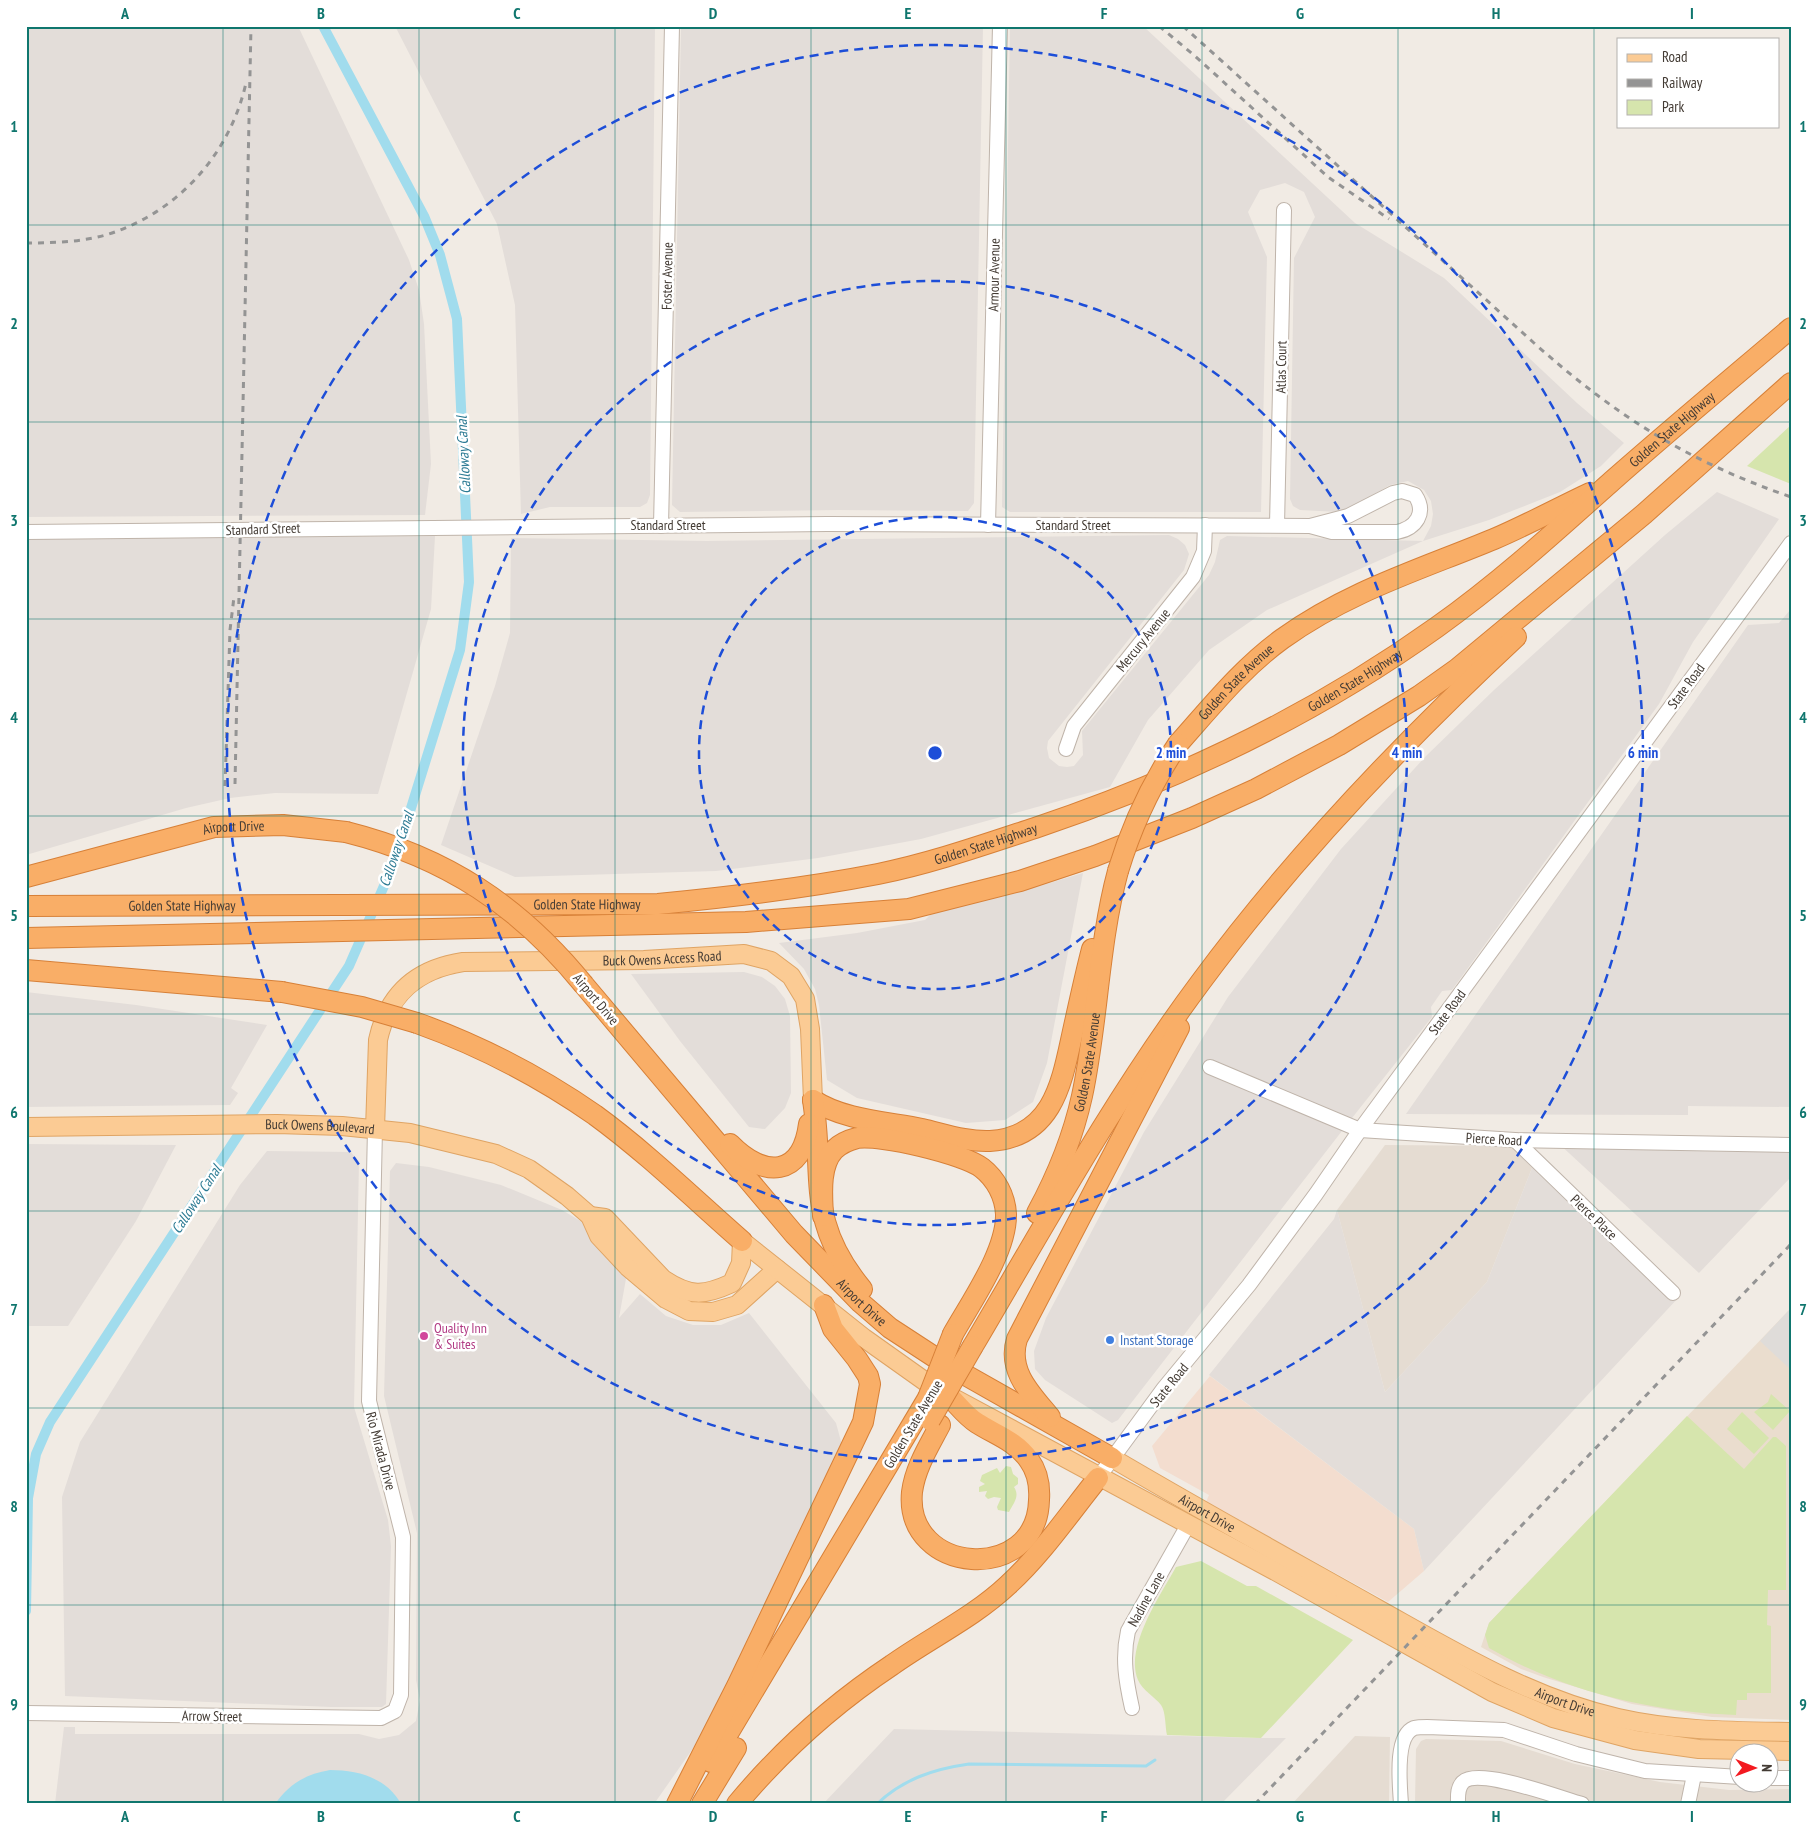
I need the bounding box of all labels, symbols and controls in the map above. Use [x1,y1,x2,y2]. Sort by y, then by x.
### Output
text: A [120,3,130,23]
text: B [317,3,325,23]
text: C [513,3,521,23]
text: D [709,3,718,23]
text: E [905,3,912,23]
text: F [1101,3,1108,23]
text: G [1296,3,1304,23]
text: H [1492,3,1500,23]
text: I [1690,3,1694,23]
legend [1617,38,1780,128]
text: Road [1662,47,1688,66]
text: Railway [1662,73,1703,92]
text: Park [1662,97,1684,116]
text: 1 [10,116,18,136]
text: 1 [1799,116,1807,136]
street label: Armour Avenue [984,238,1004,312]
street label: Foster Avenue [657,242,677,310]
text: 2 [10,313,18,333]
text: 2 [1799,313,1807,333]
street label: Atlas Court [1272,340,1290,394]
street label: Golden State Highway [1625,387,1719,471]
water label: Calloway Canal [451,414,475,494]
text: 3 [10,510,18,530]
text: 3 [1799,510,1807,530]
street label: Standard Street [630,516,706,534]
street label: Standard Street [1035,516,1111,534]
street label: Standard Street [225,519,301,539]
street label: Mercury Avenue [1112,605,1174,675]
street label: Golden State Avenue [1194,640,1278,724]
street label: Golden State Highway [1305,644,1406,716]
street label: State Road [1663,660,1709,712]
text: 4 [10,707,18,727]
text: 4 [1799,707,1807,727]
text: 2 min [1156,743,1186,762]
text: 4 min [1392,743,1422,762]
text: 6 min [1628,743,1658,762]
centre of rings [926,744,944,762]
water label: Calloway Canal [374,808,418,889]
street label: Airport Drive [200,817,265,839]
street label: Golden State Highway [932,819,1040,869]
street label: Golden State Highway [533,895,641,913]
street label: Golden State Highway [128,896,236,915]
text: 5 [10,905,18,925]
text: 5 [1799,905,1807,925]
street label: Buck Owens Access Road [603,946,722,969]
street label: Airport Drive [569,969,623,1029]
street label: State Road [1424,986,1470,1038]
street label: Golden State Avenue [1070,1011,1104,1114]
text: 6 [10,1102,18,1122]
text: 6 [1799,1102,1807,1122]
street label: Buck Owens Boulevard [265,1115,376,1138]
street label: Pierce Road [1465,1129,1523,1149]
water label: Calloway Canal [167,1160,226,1237]
street label: Pierce Place [1567,1190,1621,1244]
street label: Airport Drive [833,1274,891,1330]
text: 7 [10,1299,18,1319]
text: 7 [1799,1299,1807,1319]
place label: Quality Inn & Suites [434,1319,487,1353]
marker: Quality Inn & Suites [418,1330,430,1342]
place label: Instant Storage [1120,1331,1194,1349]
marker: Instant Storage [1104,1334,1116,1346]
street label: State Road [1146,1359,1192,1411]
street label: Golden State Avenue [880,1376,947,1472]
street label: Rio Mirada Drive [362,1410,400,1492]
street label: Airport Drive [1176,1490,1239,1536]
text: 8 [10,1496,18,1516]
text: 8 [1799,1496,1807,1516]
street label: Nadine Lane [1124,1568,1169,1630]
street label: Airport Drive [1532,1683,1597,1721]
text: 9 [10,1694,18,1714]
text: 9 [1799,1694,1807,1714]
street label: Arrow Street [182,1706,242,1726]
north arrow [1730,1742,1780,1792]
text: N [1758,1764,1776,1772]
text: A [120,1806,130,1826]
text: B [317,1806,325,1826]
text: C [513,1806,521,1826]
text: D [709,1806,718,1826]
text: E [905,1806,912,1826]
text: F [1101,1806,1108,1826]
text: G [1296,1806,1304,1826]
text: H [1492,1806,1500,1826]
text: I [1690,1806,1694,1826]

